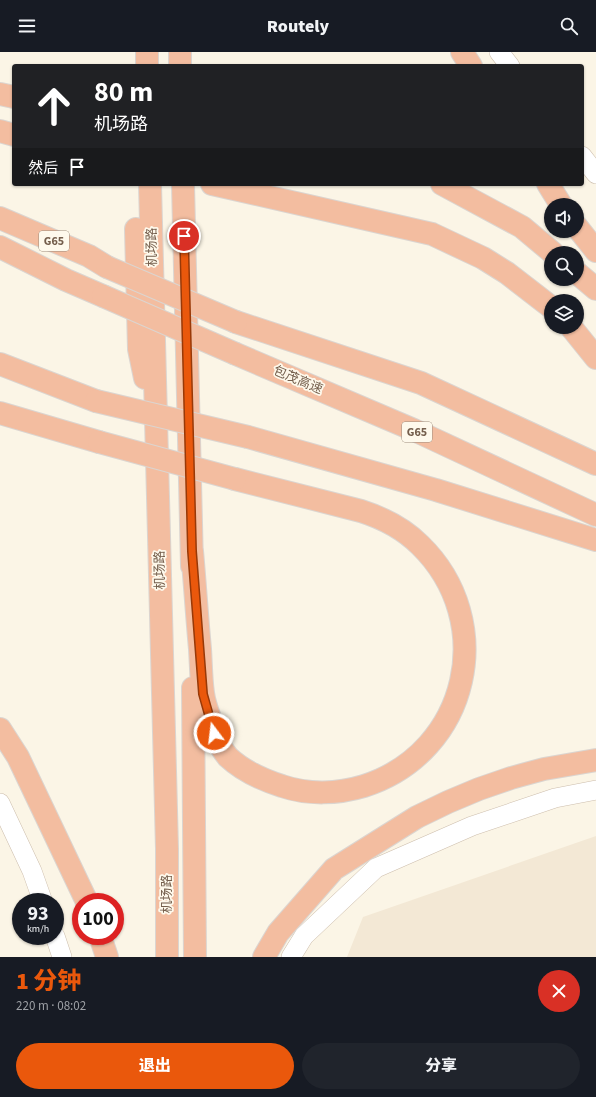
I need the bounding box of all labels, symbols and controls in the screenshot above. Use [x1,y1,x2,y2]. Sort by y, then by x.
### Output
text: Routely [267,14,329,39]
icon: menu [16,15,38,37]
icon: search [558,15,580,37]
text: 80 m [94,72,153,112]
icon: ahead [28,80,80,132]
text: 机场路 [94,112,148,137]
icon: arrive [66,156,88,178]
text: 然后 [28,158,58,179]
map controls [544,198,584,334]
button: sound [544,198,584,238]
pin [167,219,201,253]
icon: arrive [173,225,195,247]
street label: 机场路 [143,227,161,267]
road number: G65 [39,231,69,251]
button: search [544,246,584,286]
button: layers [544,294,584,334]
street label: 包茂高速 [271,362,325,398]
road number: G65 [402,422,432,442]
street label: 机场路 [151,550,169,590]
position arrow [193,712,235,754]
street label: 机场路 [158,874,176,914]
speed limit sign: 100 [72,893,124,945]
text: 93 [27,900,49,928]
text: km/h [27,922,49,936]
text: 1 分钟 [16,964,82,999]
button: close [538,970,580,1012]
text: 220 m · 08:02 [16,997,86,1015]
button: 退出 [16,1043,294,1089]
button: 分享 [302,1043,580,1089]

